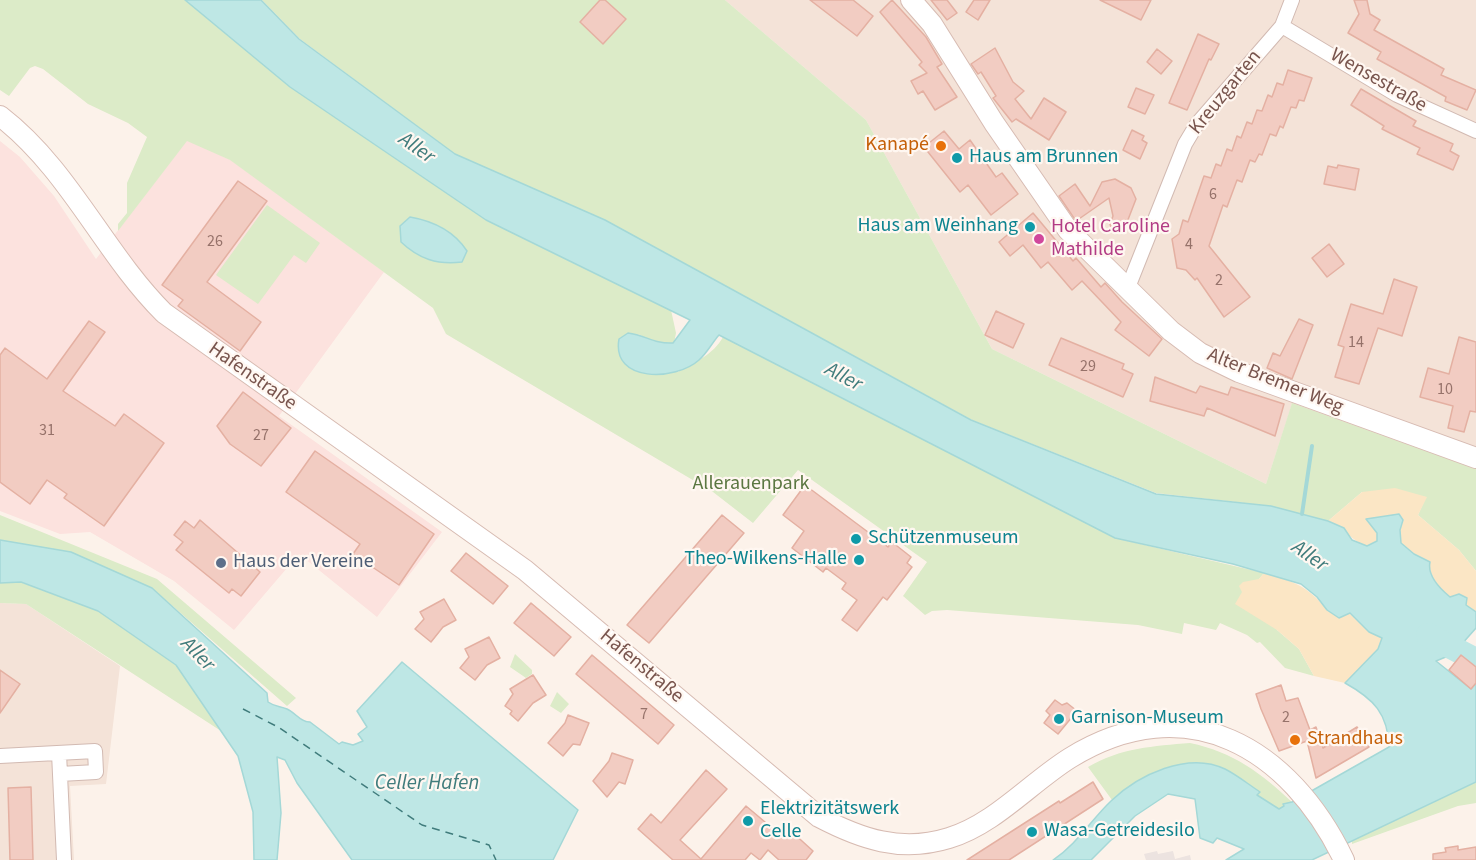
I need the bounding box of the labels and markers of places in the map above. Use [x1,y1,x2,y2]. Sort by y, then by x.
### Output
place label: Kanapé [865,134,929,158]
marker: Kanapé [934,139,948,153]
place label: Haus am Brunnen [969,146,1118,170]
marker: Haus am Brunnen [950,151,964,165]
place label: Haus am Weinhang [857,215,1018,239]
place label: Hotel Caroline Mathilde [1051,216,1170,263]
marker: Haus am Weinhang [1023,220,1037,234]
marker: Hotel Caroline Mathilde [1032,232,1046,246]
place label: Schützenmuseum [868,527,1019,551]
marker: Schützenmuseum [849,532,863,546]
place label: Theo-Wilkens-Halle [684,548,847,572]
place label: Haus der Vereine [233,551,374,575]
marker: Theo-Wilkens-Halle [852,553,866,567]
marker: Haus der Vereine [214,556,228,570]
place label: Garnison-Museum [1071,707,1224,731]
marker: Garnison-Museum [1052,712,1066,726]
place label: Strandhaus [1307,728,1403,752]
marker: Strandhaus [1288,733,1302,747]
place label: Elektrizitätswerk Celle [760,798,899,845]
marker: Elektrizitätswerk Celle [741,814,755,828]
place label: Wasa-Getreidesilo [1044,820,1195,844]
marker: Wasa-Getreidesilo [1025,825,1039,839]

